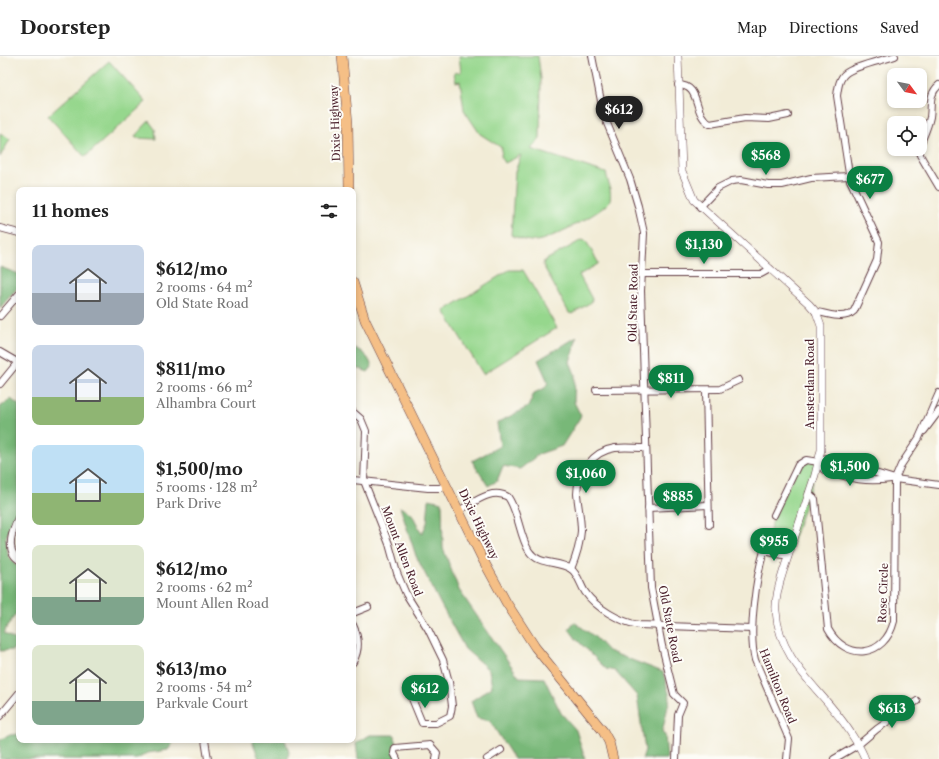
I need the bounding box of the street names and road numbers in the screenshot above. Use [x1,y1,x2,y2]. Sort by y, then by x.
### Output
street label: Dixie Highway [327,84,343,162]
street label: Old State Road [625,263,641,342]
street label: Amsterdam Road [803,338,817,430]
street label: Dixie Highway [456,486,502,562]
street label: Mount Allen Road [378,504,426,598]
street label: Rose Circle [875,563,891,623]
street label: Old State Road [656,584,684,664]
street label: Hamilton Road [757,646,800,726]

